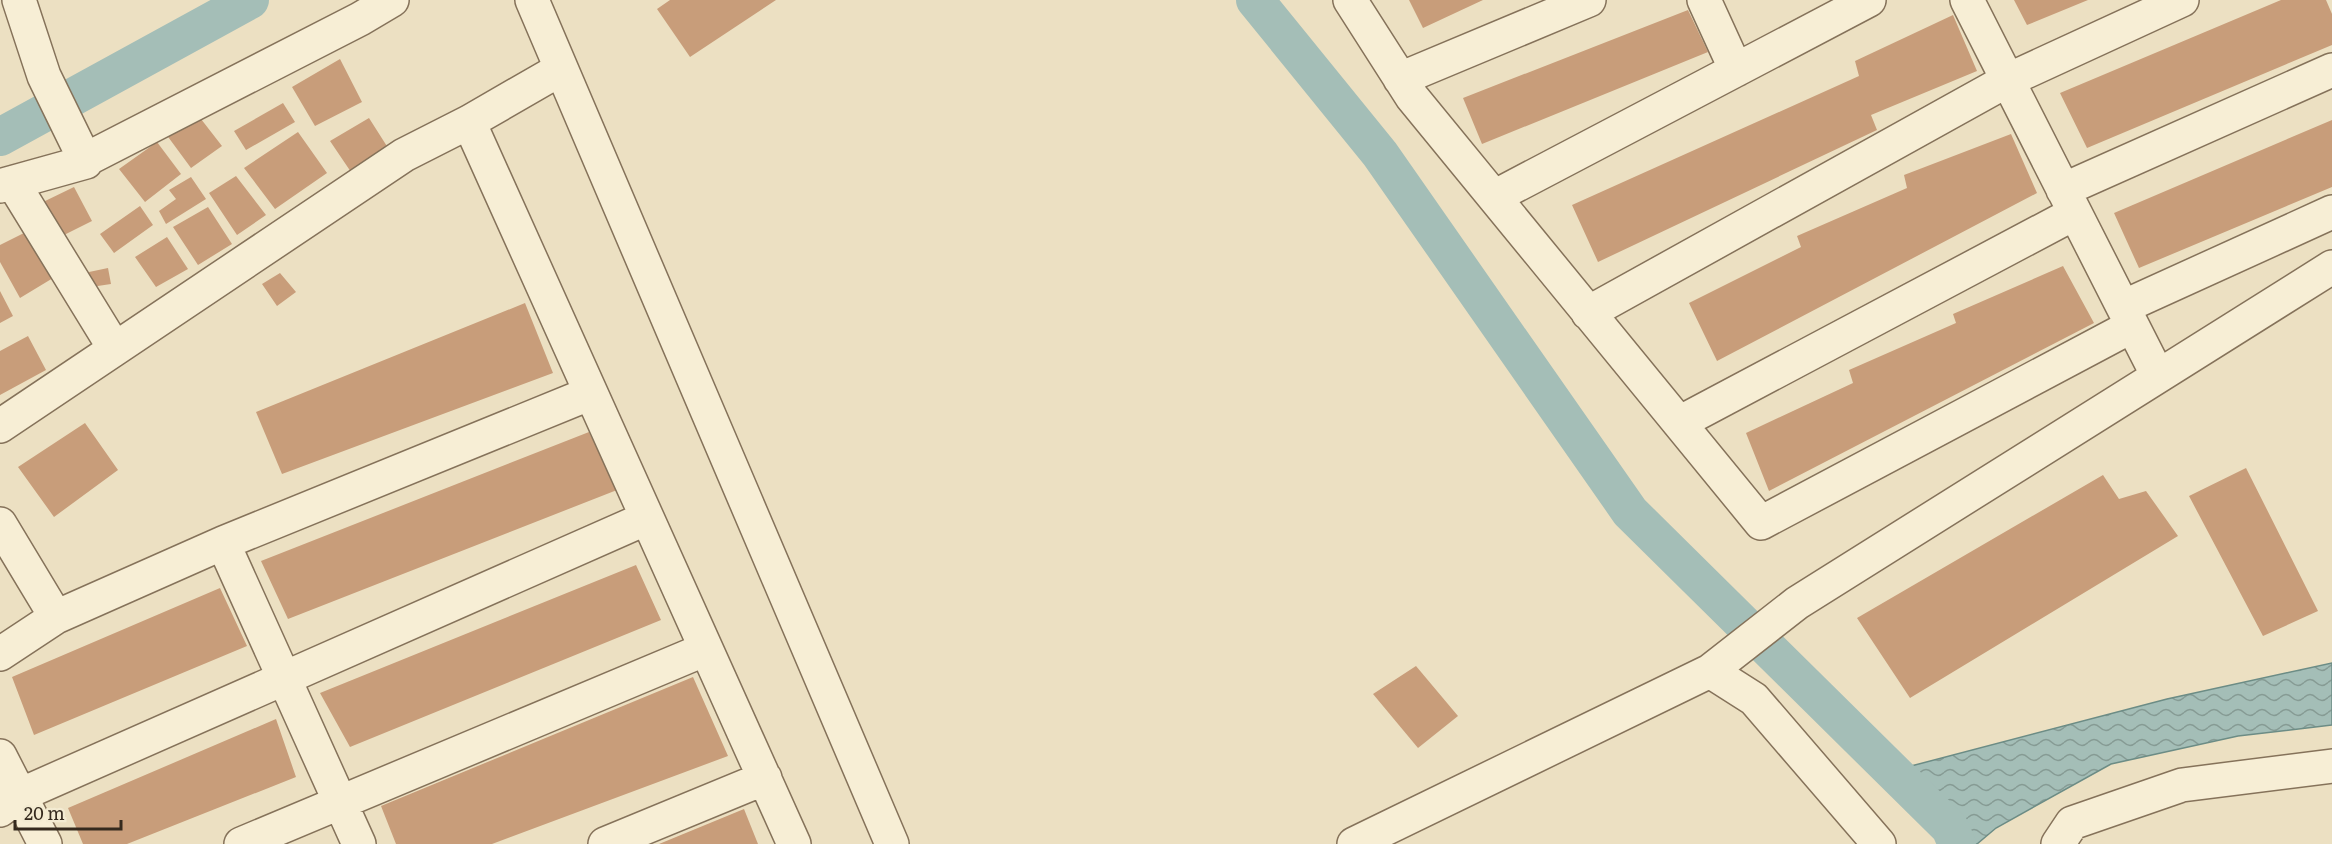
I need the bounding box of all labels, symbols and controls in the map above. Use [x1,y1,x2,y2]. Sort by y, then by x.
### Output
scale bar [15,793,122,831]
text: 20 m [24,799,65,826]

